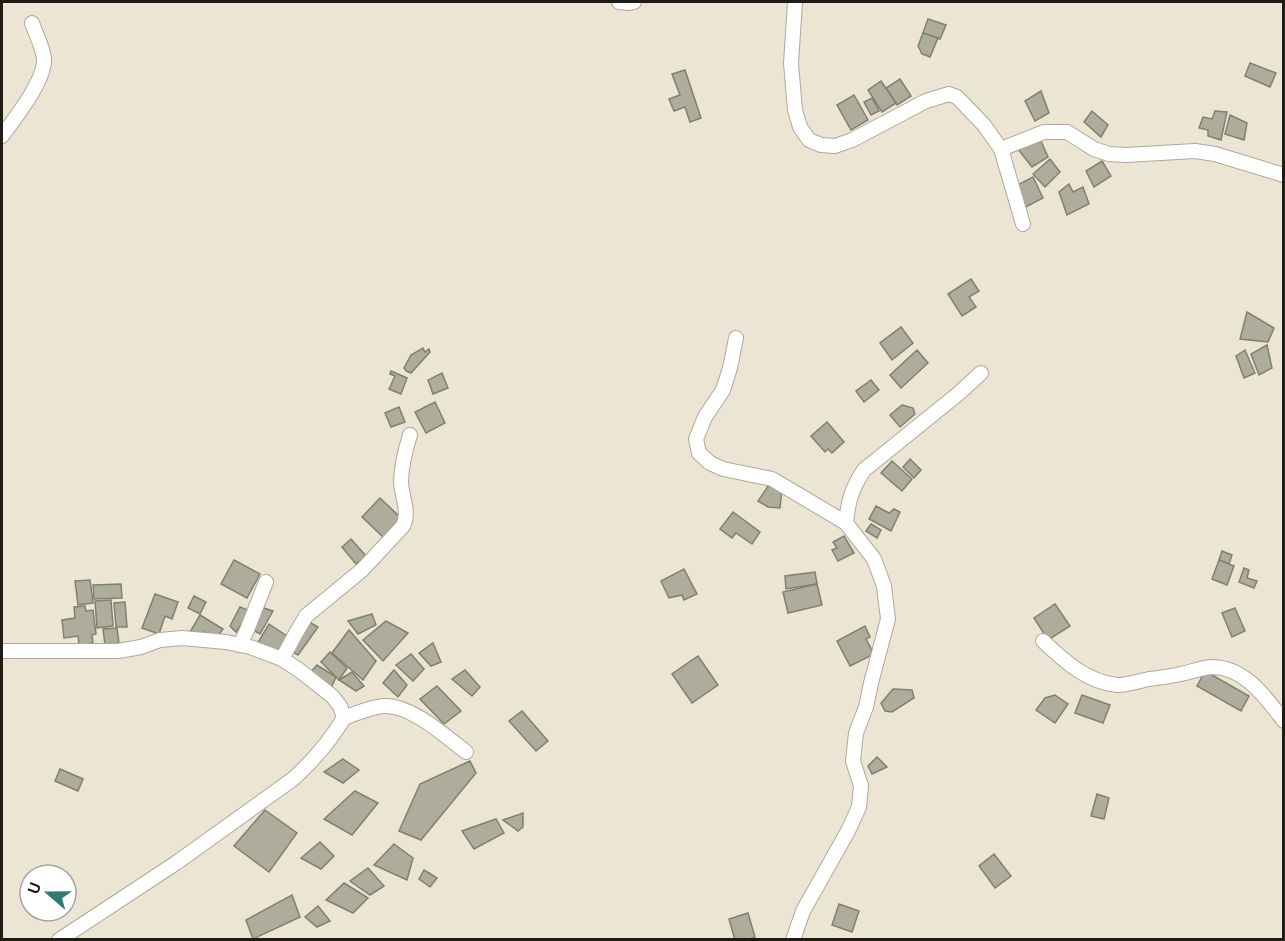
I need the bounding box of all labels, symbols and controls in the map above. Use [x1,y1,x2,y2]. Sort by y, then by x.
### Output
north arrow [18,863,78,923]
text: U [24,880,44,896]

